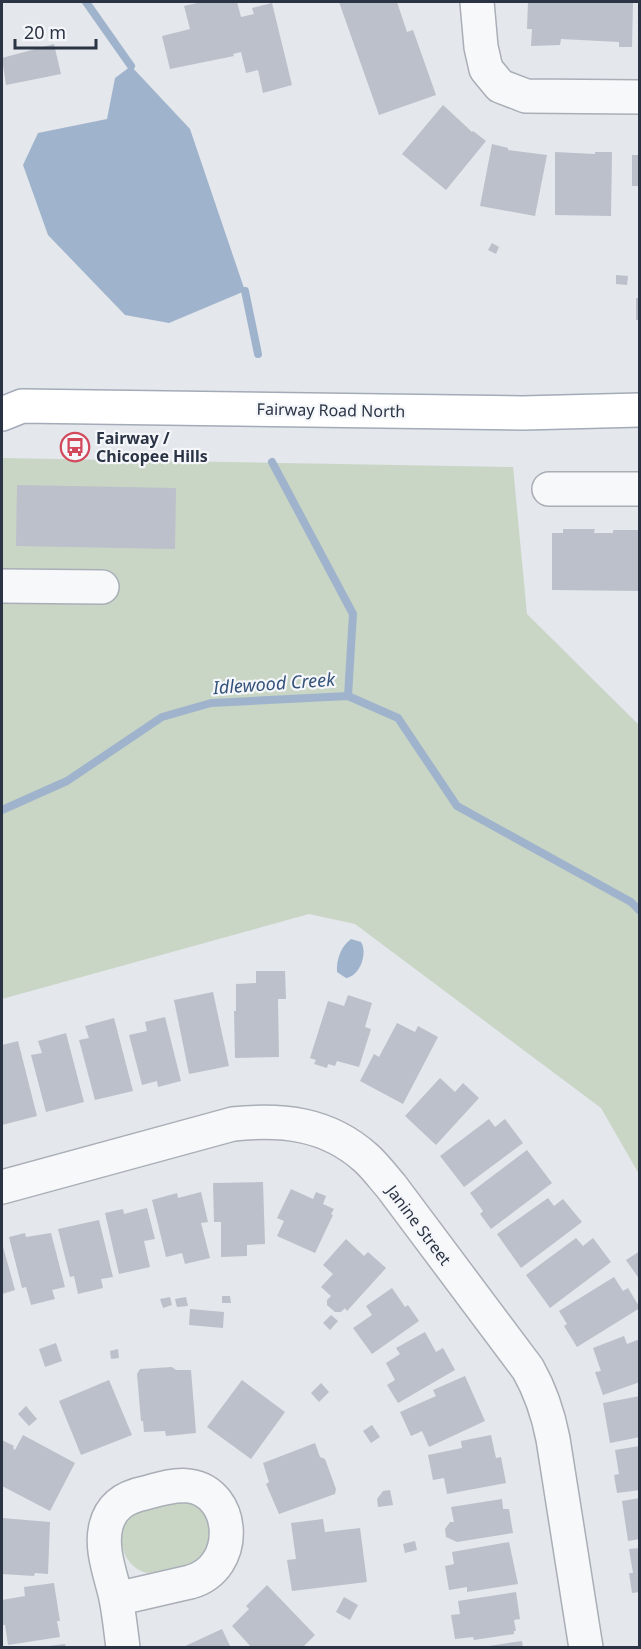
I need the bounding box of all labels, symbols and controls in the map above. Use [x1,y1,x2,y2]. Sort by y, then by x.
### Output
scale bar [15,12,96,50]
text: 20 m [24,20,66,44]
street label: Fairway Road North [257,398,405,422]
place label: Fairway / Chicopee Hills [96,427,208,467]
bus stop icon: Fairway / Chicopee Hills [59,431,91,463]
water label: Idlewood Creek [211,667,337,699]
street label: Janine Street [380,1179,457,1270]

